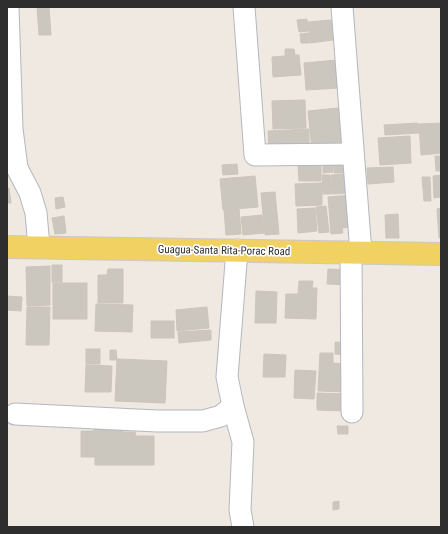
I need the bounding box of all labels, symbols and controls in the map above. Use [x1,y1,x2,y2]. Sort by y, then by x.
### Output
street label: Guagua-Santa Rita-Porac Road [158,243,290,258]

